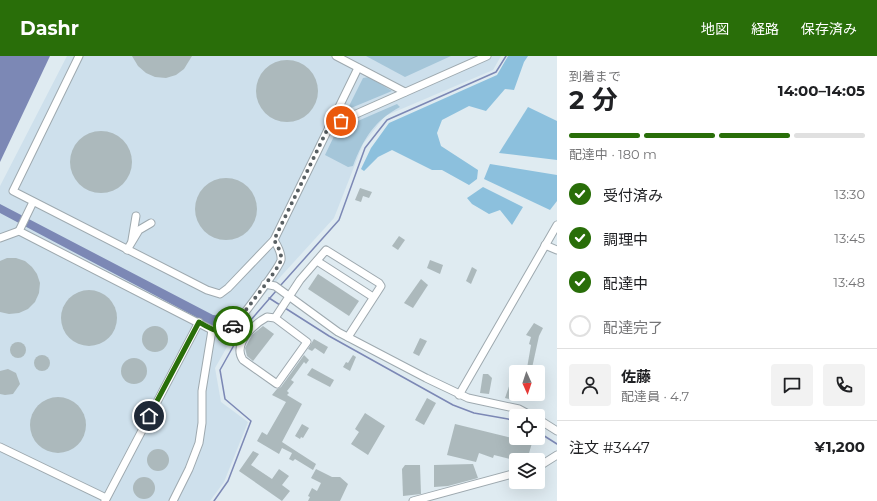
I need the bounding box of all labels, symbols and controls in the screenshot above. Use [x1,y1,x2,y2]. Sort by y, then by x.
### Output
text: Dashr [20,17,79,40]
text: 地図 [701,20,729,38]
text: 経路 [751,20,779,38]
text: 保存済み [801,20,857,38]
text: 到着まで [569,68,621,84]
text: 14:00–14:05 [778,81,865,100]
text: 2 分 [569,84,618,116]
pin [324,104,358,138]
icon: bag [330,110,352,132]
text: 配達中 · 180 m [569,146,657,162]
icon: check [569,183,591,205]
text: 受付済み [603,186,663,205]
text: 13:30 [834,186,865,202]
icon: check [569,227,591,249]
text: 調理中 [603,230,648,249]
text: 13:45 [834,230,865,246]
icon: check [569,271,591,293]
text: 配達中 [603,274,648,293]
text: 13:48 [833,274,865,290]
courier [213,306,253,346]
icon: car [222,315,244,337]
text: 配達完了 [603,318,663,337]
button: person [569,364,611,406]
button: chat [771,364,813,406]
button: phone [823,364,865,406]
north arrow [509,365,545,401]
map controls [509,365,545,489]
text: 佐藤 [621,367,651,386]
text: 配達員 · 4.7 [621,388,689,404]
pin [132,399,166,433]
icon: home [138,405,160,427]
button: locate [509,409,545,445]
text: ¥1,200 [814,437,865,456]
text: 注文 #3447 [569,438,650,457]
button: layers [509,453,545,489]

